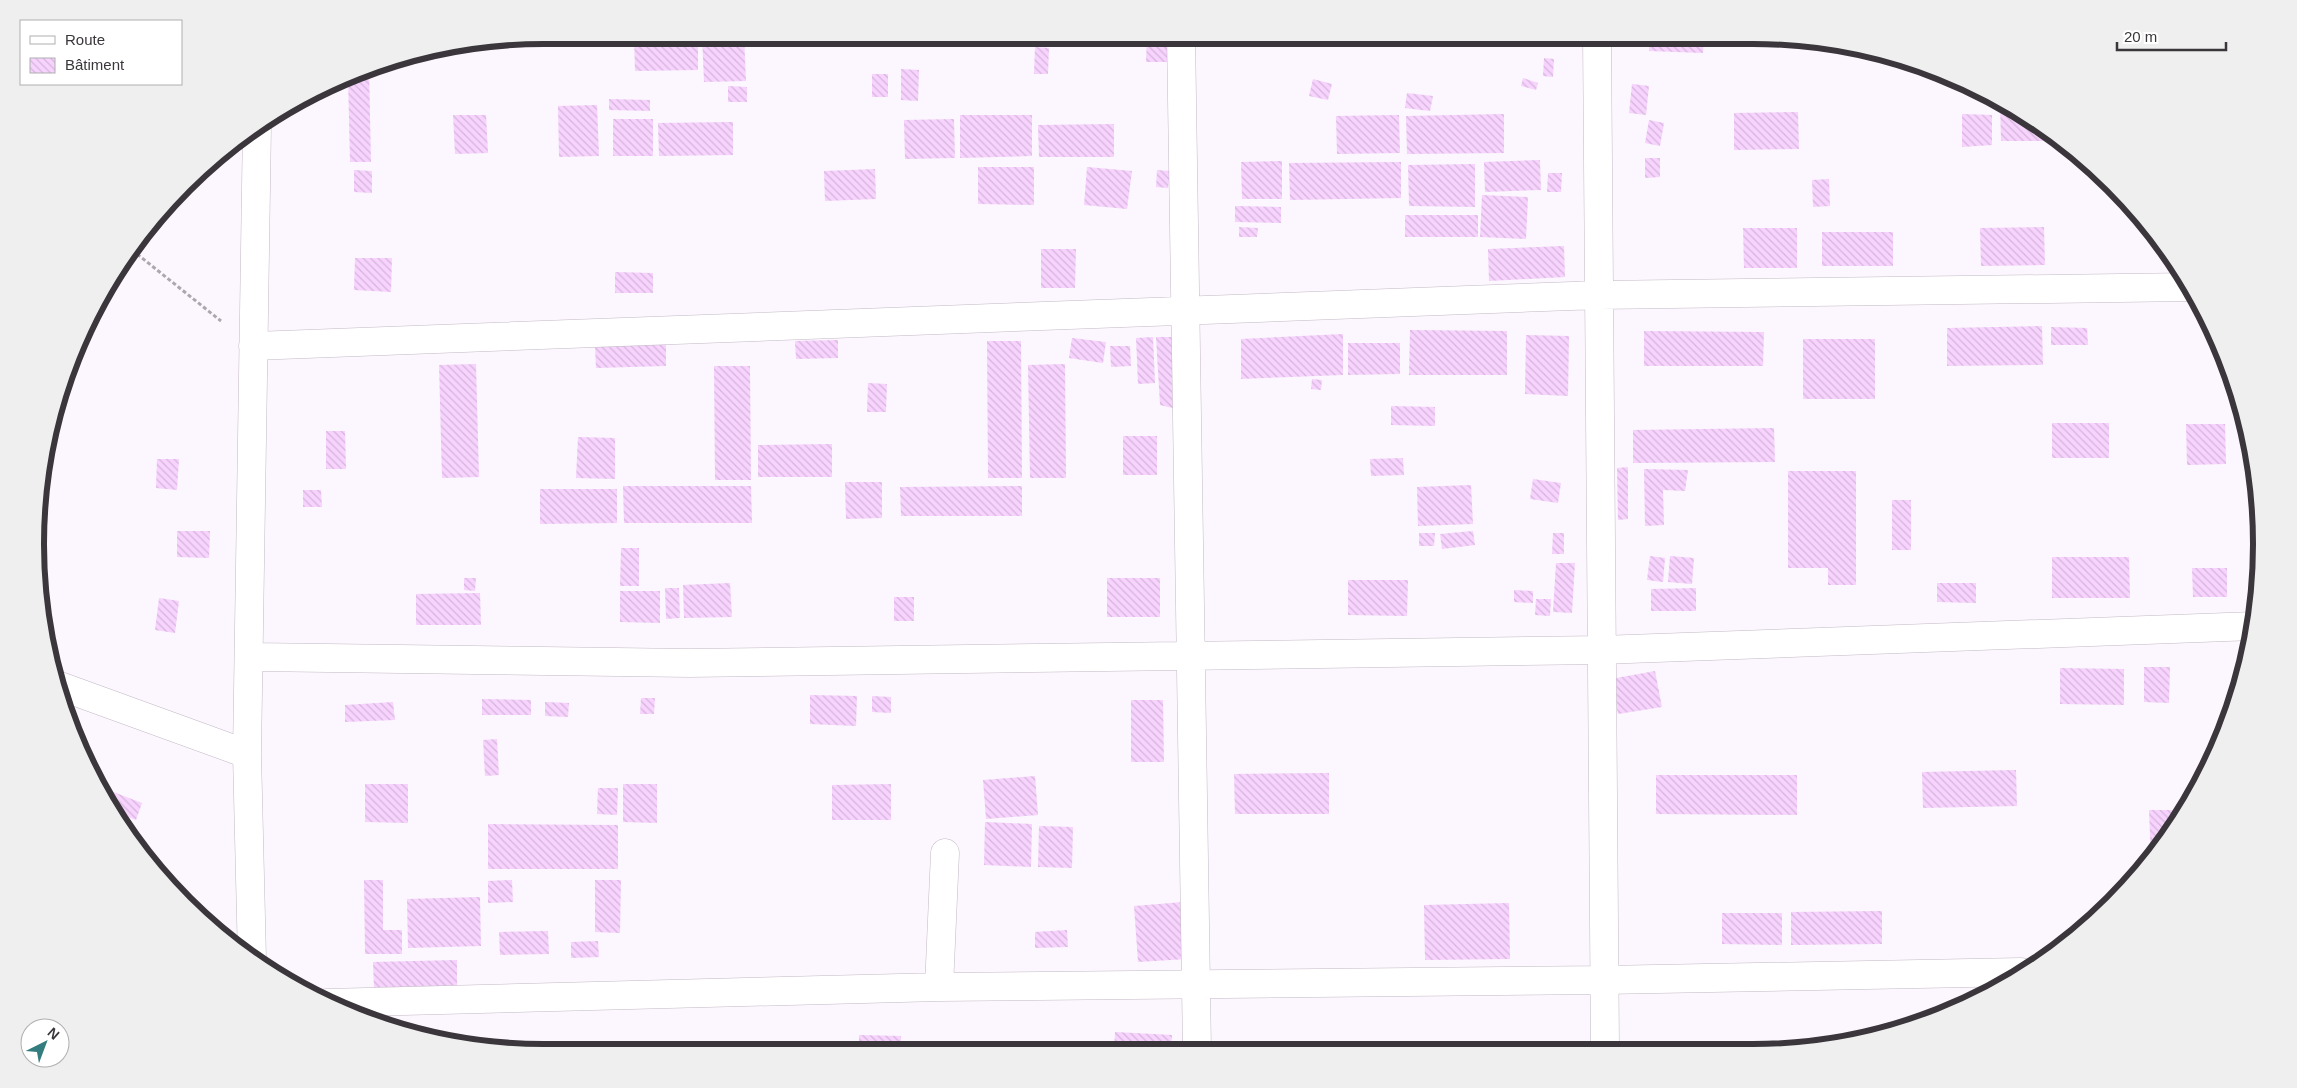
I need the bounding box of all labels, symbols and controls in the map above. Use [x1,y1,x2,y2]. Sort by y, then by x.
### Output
legend [20,20,182,85]
scale bar [2117,20,2226,52]
text: 20 m [2124,28,2157,45]
text: Route [65,31,105,48]
text: Bâtiment [65,56,125,73]
north arrow [20,1018,70,1068]
text: N [45,1024,63,1043]

